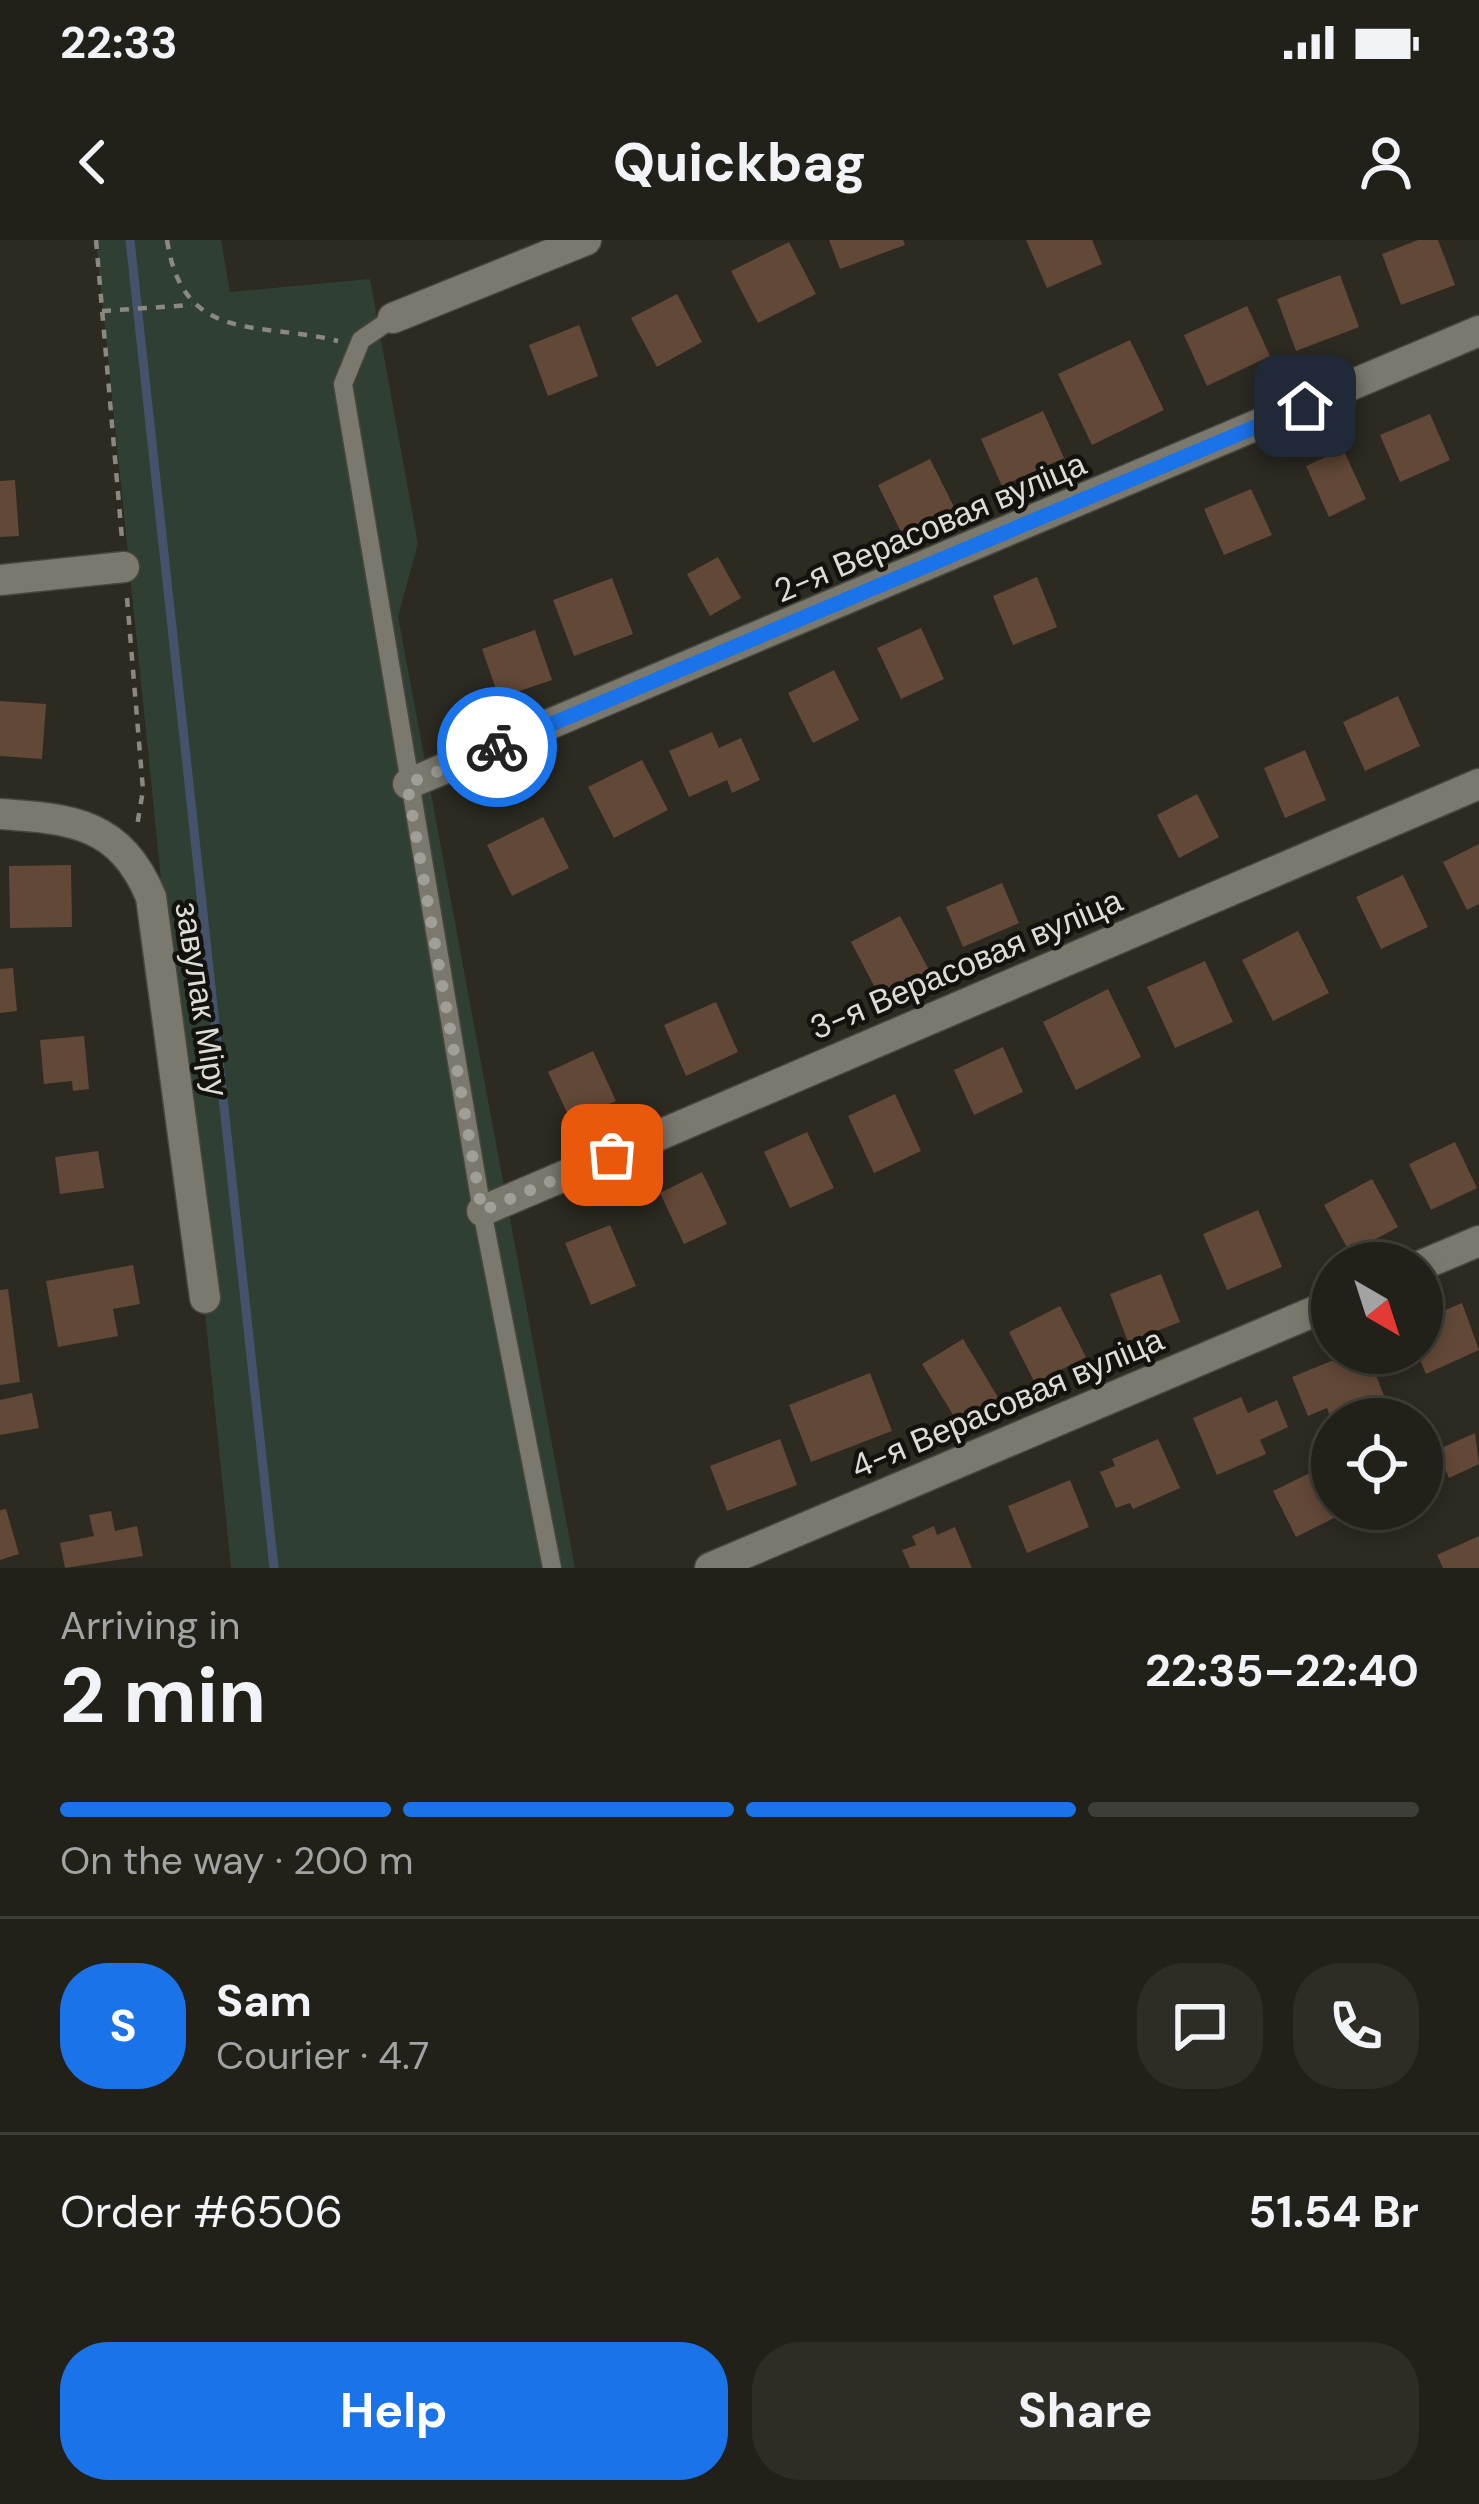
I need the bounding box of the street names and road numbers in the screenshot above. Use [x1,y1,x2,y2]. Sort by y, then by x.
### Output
street label: 2-я Верасовая вуліца [768,442,1093,612]
street label: 3-я Верасовая вуліца [803,879,1129,1049]
street label: завулак Міру [165,899,239,1100]
street label: 4-я Верасовая вуліца [844,1317,1170,1488]

